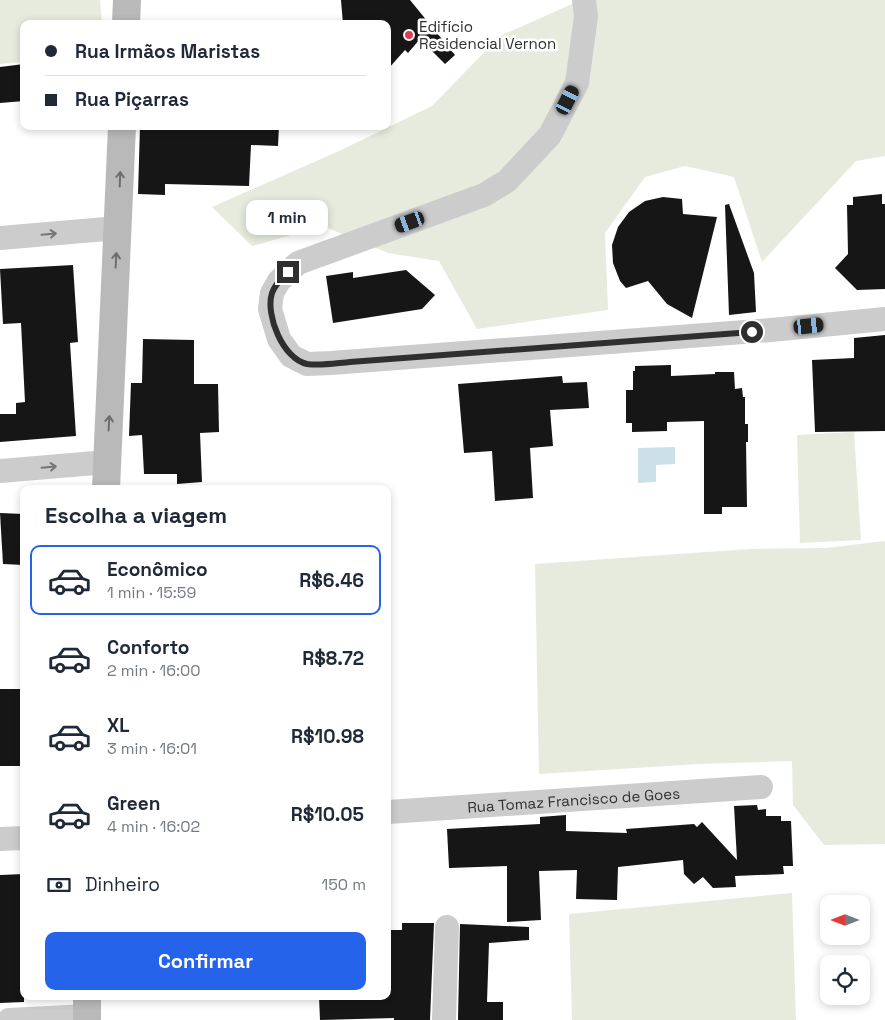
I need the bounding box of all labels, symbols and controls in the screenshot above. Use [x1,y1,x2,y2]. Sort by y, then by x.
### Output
place label: Edifício Residencial Vernon [419,17,556,53]
marker: Edifício Residencial Vernon [403,29,415,41]
text: Rua Irmãos Maristas [75,39,260,64]
car [554,83,581,117]
text: Rua Piçarras [75,87,189,112]
one-way arrow [115,172,124,188]
callout: 1 min [247,200,329,234]
text: 1 min [267,207,307,228]
car [393,210,426,234]
one-way arrow [40,229,56,239]
one-way arrow [112,252,121,268]
route end [277,261,299,283]
car [793,317,824,335]
route start [741,321,763,343]
one-way arrow [105,415,114,431]
one-way arrow [40,462,56,471]
text: Escolha a viagem [45,501,227,529]
text: Econômico [107,557,208,582]
icon: car [47,558,92,603]
text: R$6.46 [299,568,364,593]
text: 1 min · 15:59 [107,582,196,603]
text: Conforto [107,635,189,660]
icon: car [47,636,92,681]
text: R$8.72 [302,646,364,671]
text: 2 min · 16:00 [107,660,201,681]
text: XL [107,713,130,738]
icon: car [47,714,92,759]
text: R$10.98 [291,724,364,749]
text: 3 min · 16:01 [107,738,197,759]
street label: Rua Tomaz Francisco de Goes [467,783,681,816]
text: Green [107,791,160,816]
icon: car [47,792,92,837]
text: R$10.05 [291,802,364,827]
text: 4 min · 16:02 [107,816,200,837]
icon: cash [45,871,73,899]
text: Dinheiro [85,872,160,897]
text: 150 m [322,874,366,895]
north arrow [820,895,870,945]
map controls [820,895,870,1005]
button: Confirmar [45,932,366,990]
button: locate [820,955,870,1005]

